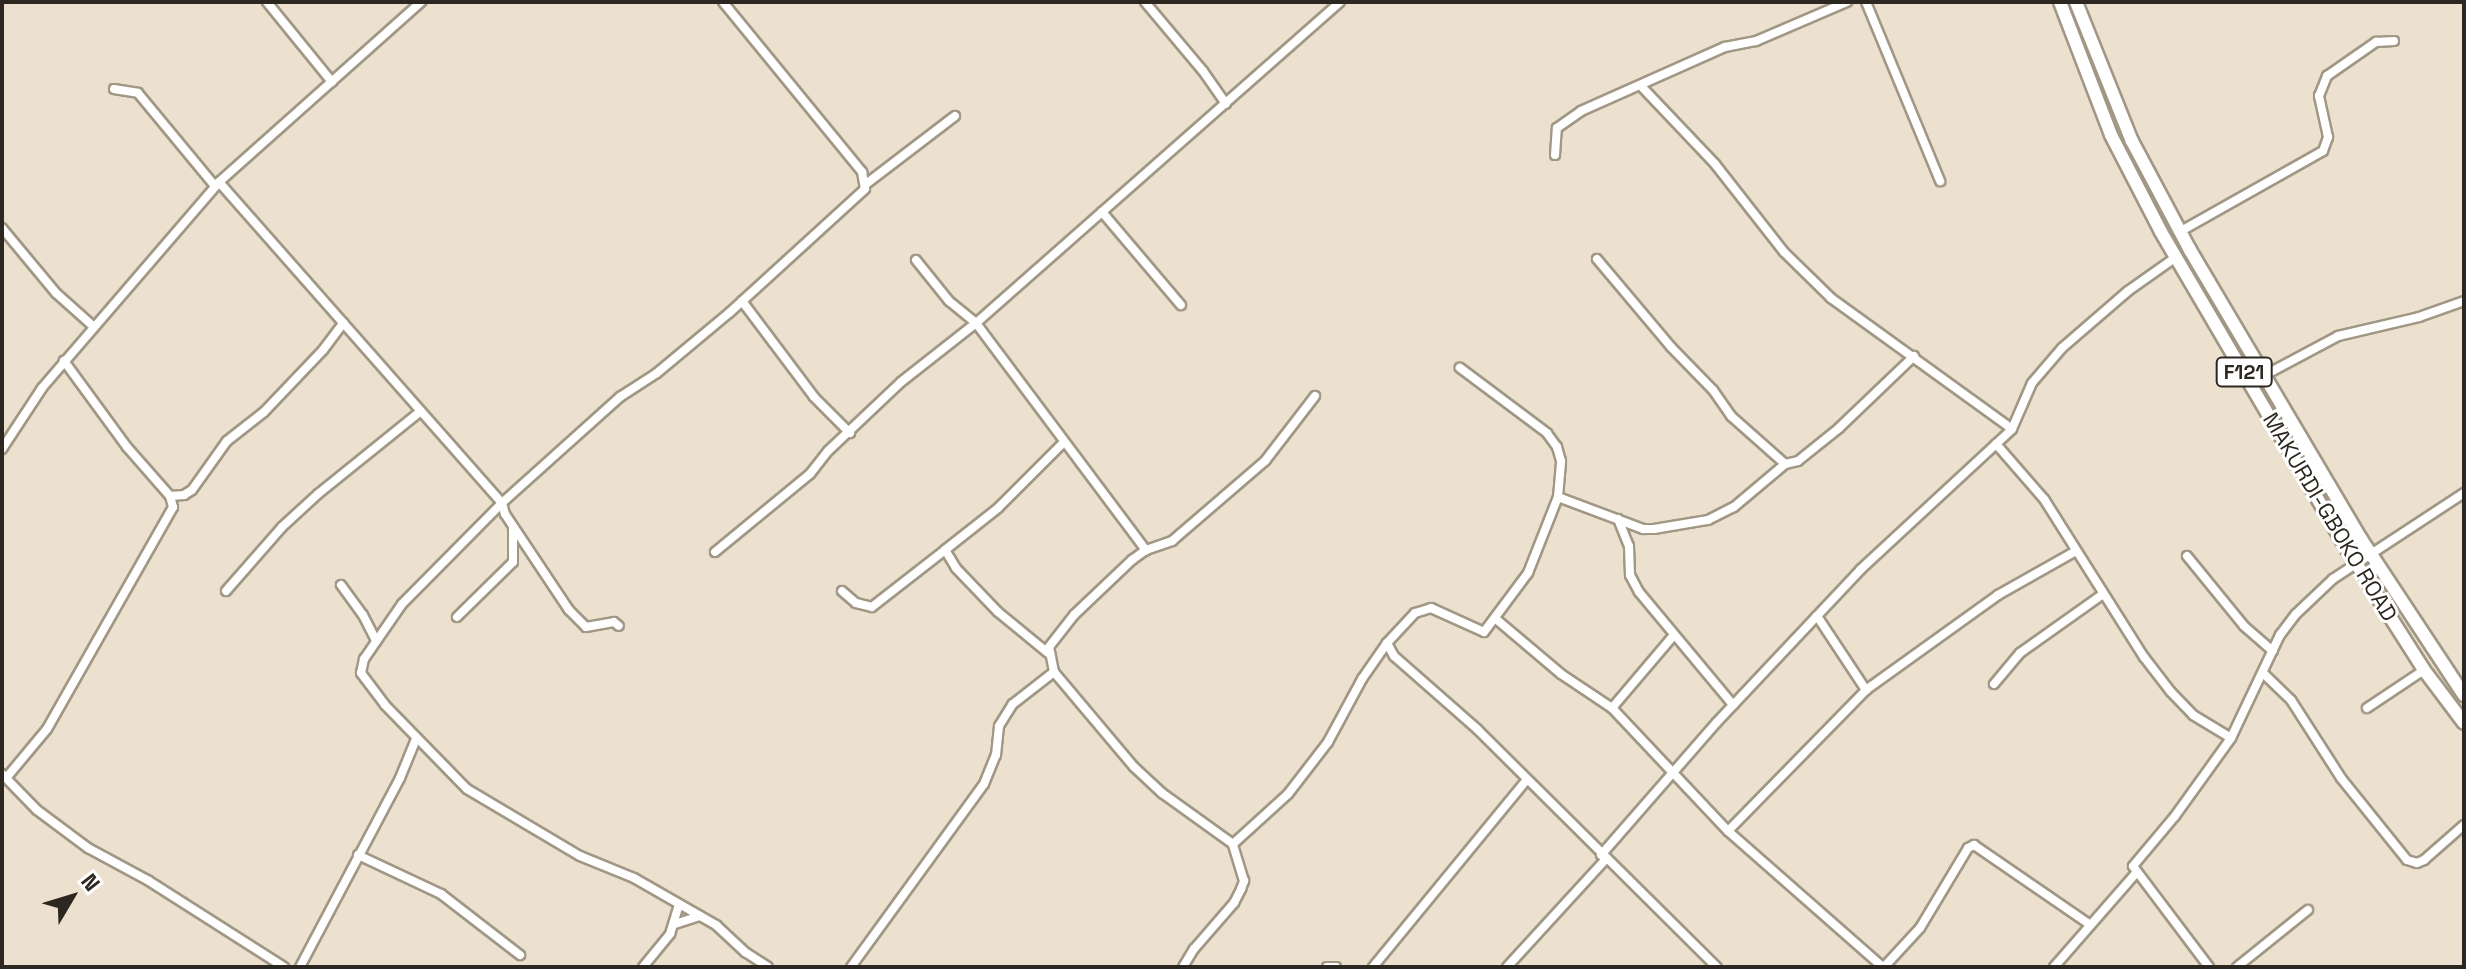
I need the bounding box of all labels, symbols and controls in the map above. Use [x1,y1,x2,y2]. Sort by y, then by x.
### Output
road number: F121 [2214,356,2274,388]
street label: MAKURDI-GBOKO ROAD [2257,408,2403,626]
north arrow [32,857,112,937]
text: N [75,868,106,897]

